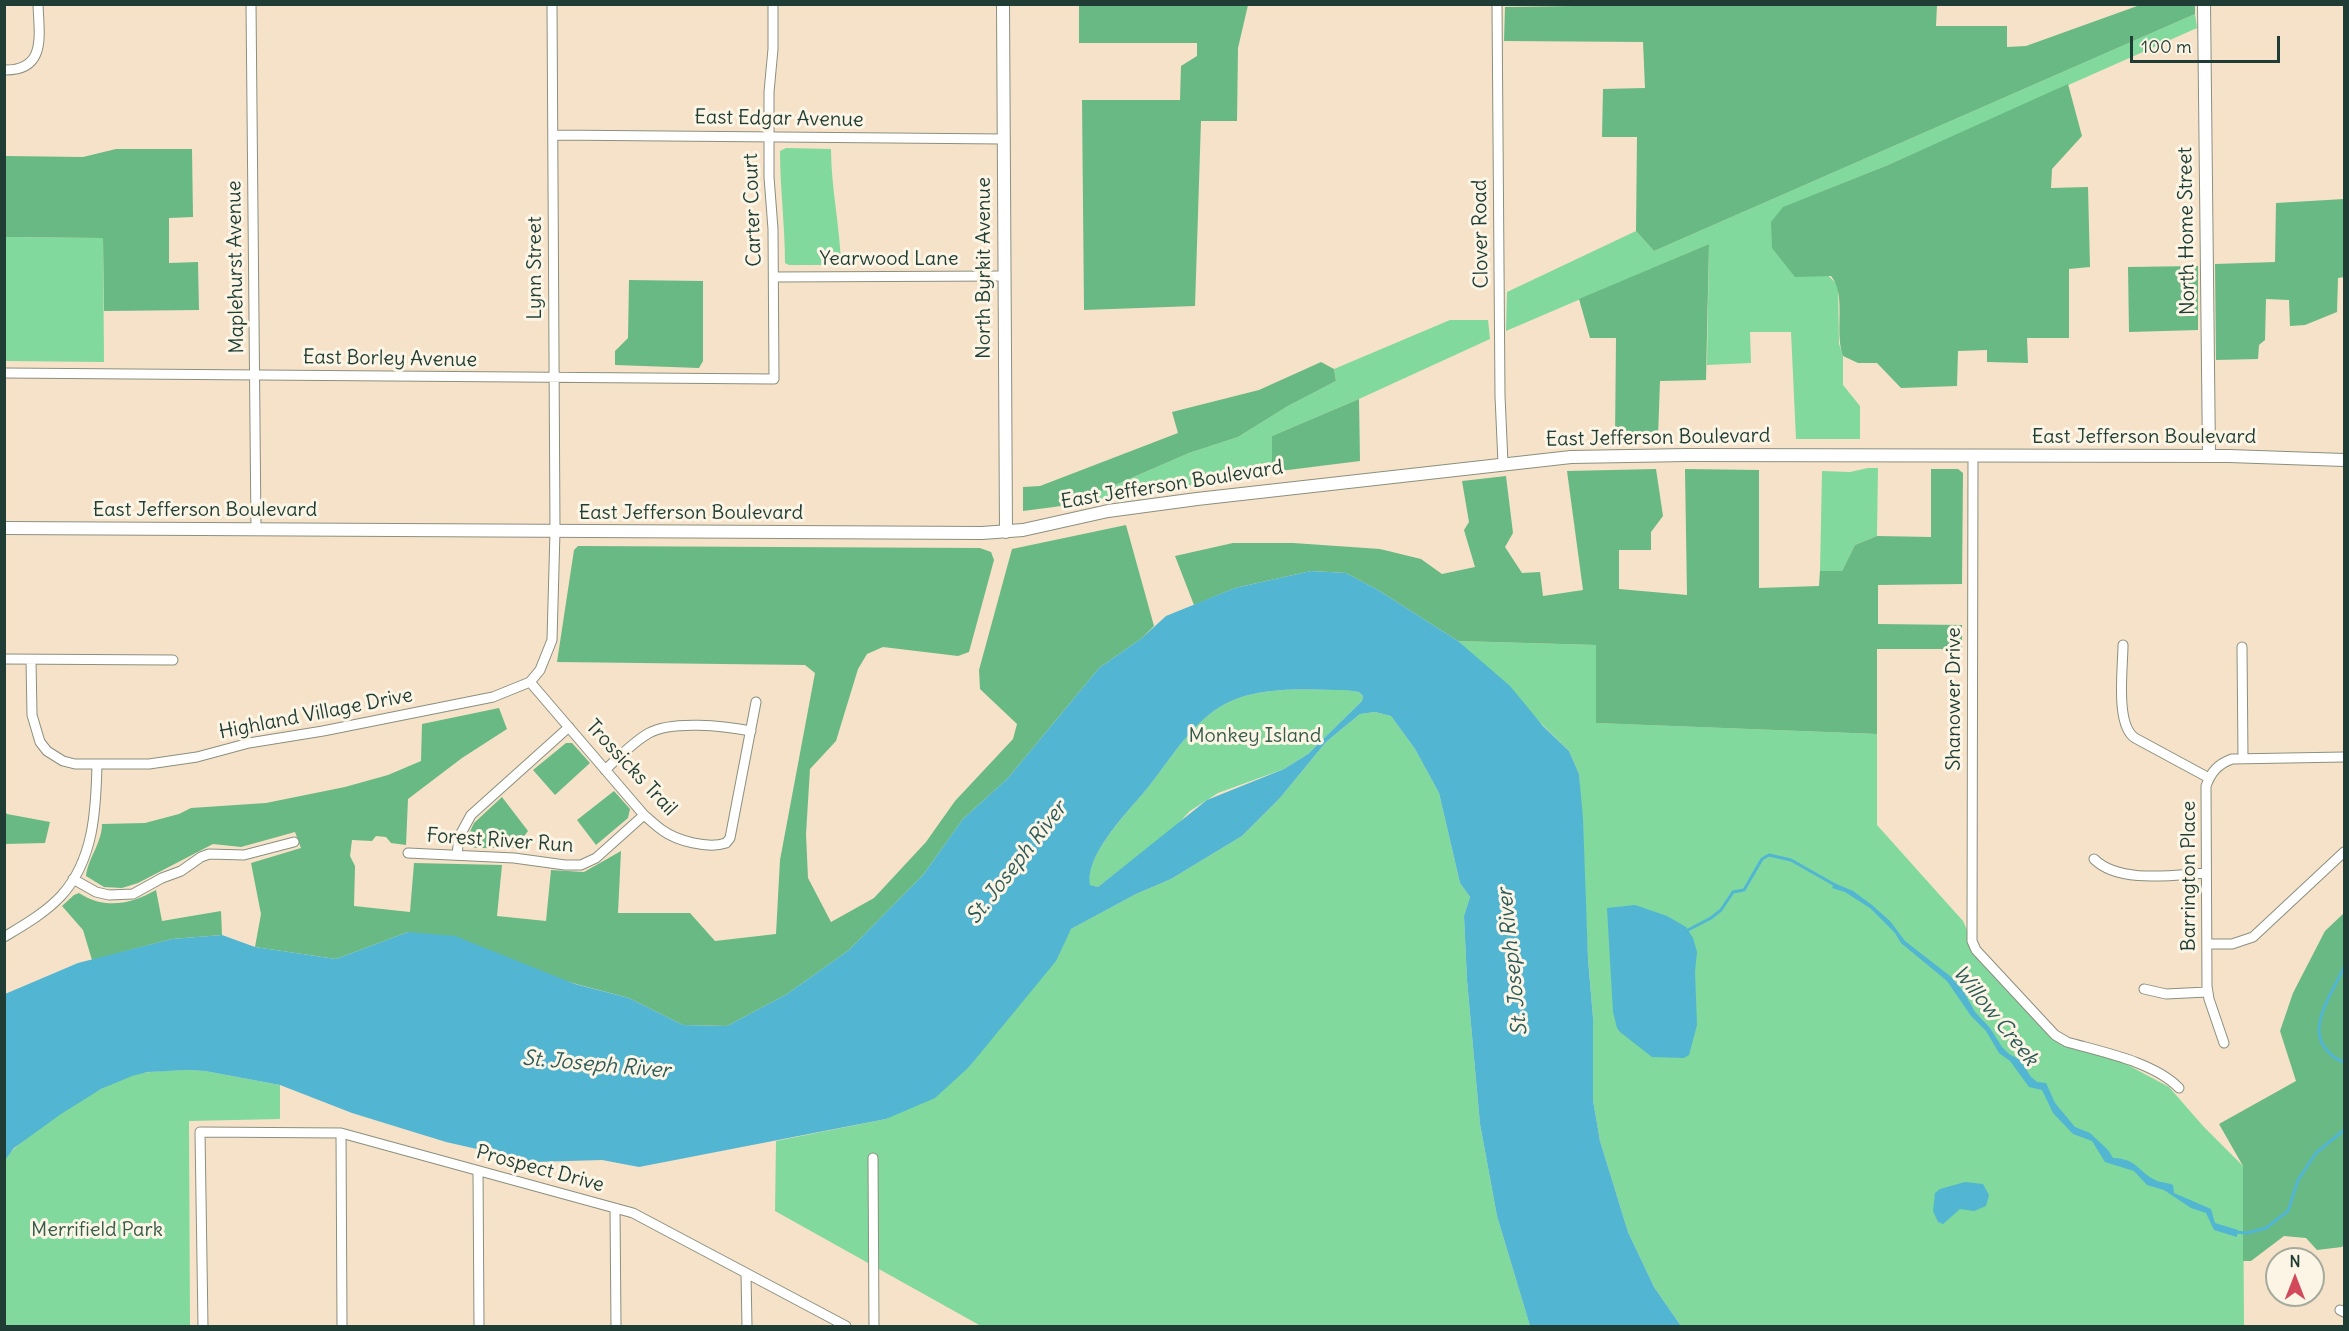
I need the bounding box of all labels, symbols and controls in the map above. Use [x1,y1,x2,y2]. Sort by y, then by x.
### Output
scale bar [2133,24,2283,62]
text: 100 m [2141,35,2192,58]
street label: East Edgar Avenue [694,106,864,132]
street label: North Home Street [2174,147,2200,315]
street label: Carter Court [739,153,767,267]
street label: North Byrkit Avenue [972,177,996,359]
street label: Clover Road [1468,179,1494,289]
street label: Maplehurst Avenue [222,180,250,354]
street label: Lynn Street [523,216,547,320]
street label: Yearwood Lane [819,247,959,271]
street label: East Borley Avenue [303,345,477,373]
street label: East Jefferson Boulevard [1545,424,1771,452]
street label: East Jefferson Boulevard [2032,425,2256,449]
street label: East Jefferson Boulevard [1059,456,1285,514]
street label: East Jefferson Boulevard [93,498,317,522]
street label: East Jefferson Boulevard [579,501,803,525]
street label: Shanower Drive [1942,627,1966,771]
street label: Highland Village Drive [217,683,415,745]
street label: Trossicks Trail [580,715,682,821]
park label: Monkey Island [1189,724,1321,748]
water label: St. Joseph River [961,797,1073,929]
street label: Barrington Place [2177,801,2201,951]
street label: Forest River Run [426,824,574,858]
water label: St. Joseph River [1493,887,1533,1037]
water label: Willow Creek [1947,961,2043,1071]
water label: St. Joseph River [521,1046,671,1084]
street label: Prospect Drive [473,1140,607,1198]
park label: Merrifield Park [31,1218,163,1242]
north arrow [2265,1247,2325,1307]
text: N [2289,1251,2301,1271]

